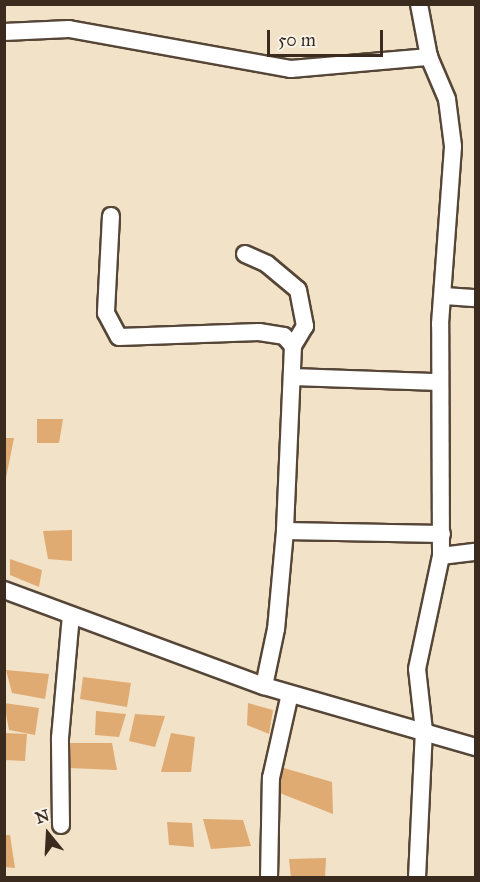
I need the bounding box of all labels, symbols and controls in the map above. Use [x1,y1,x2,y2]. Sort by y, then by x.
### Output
scale bar [270,18,386,56]
text: 50 m [278,29,316,51]
north arrow [18,804,78,864]
text: N [33,805,52,828]

